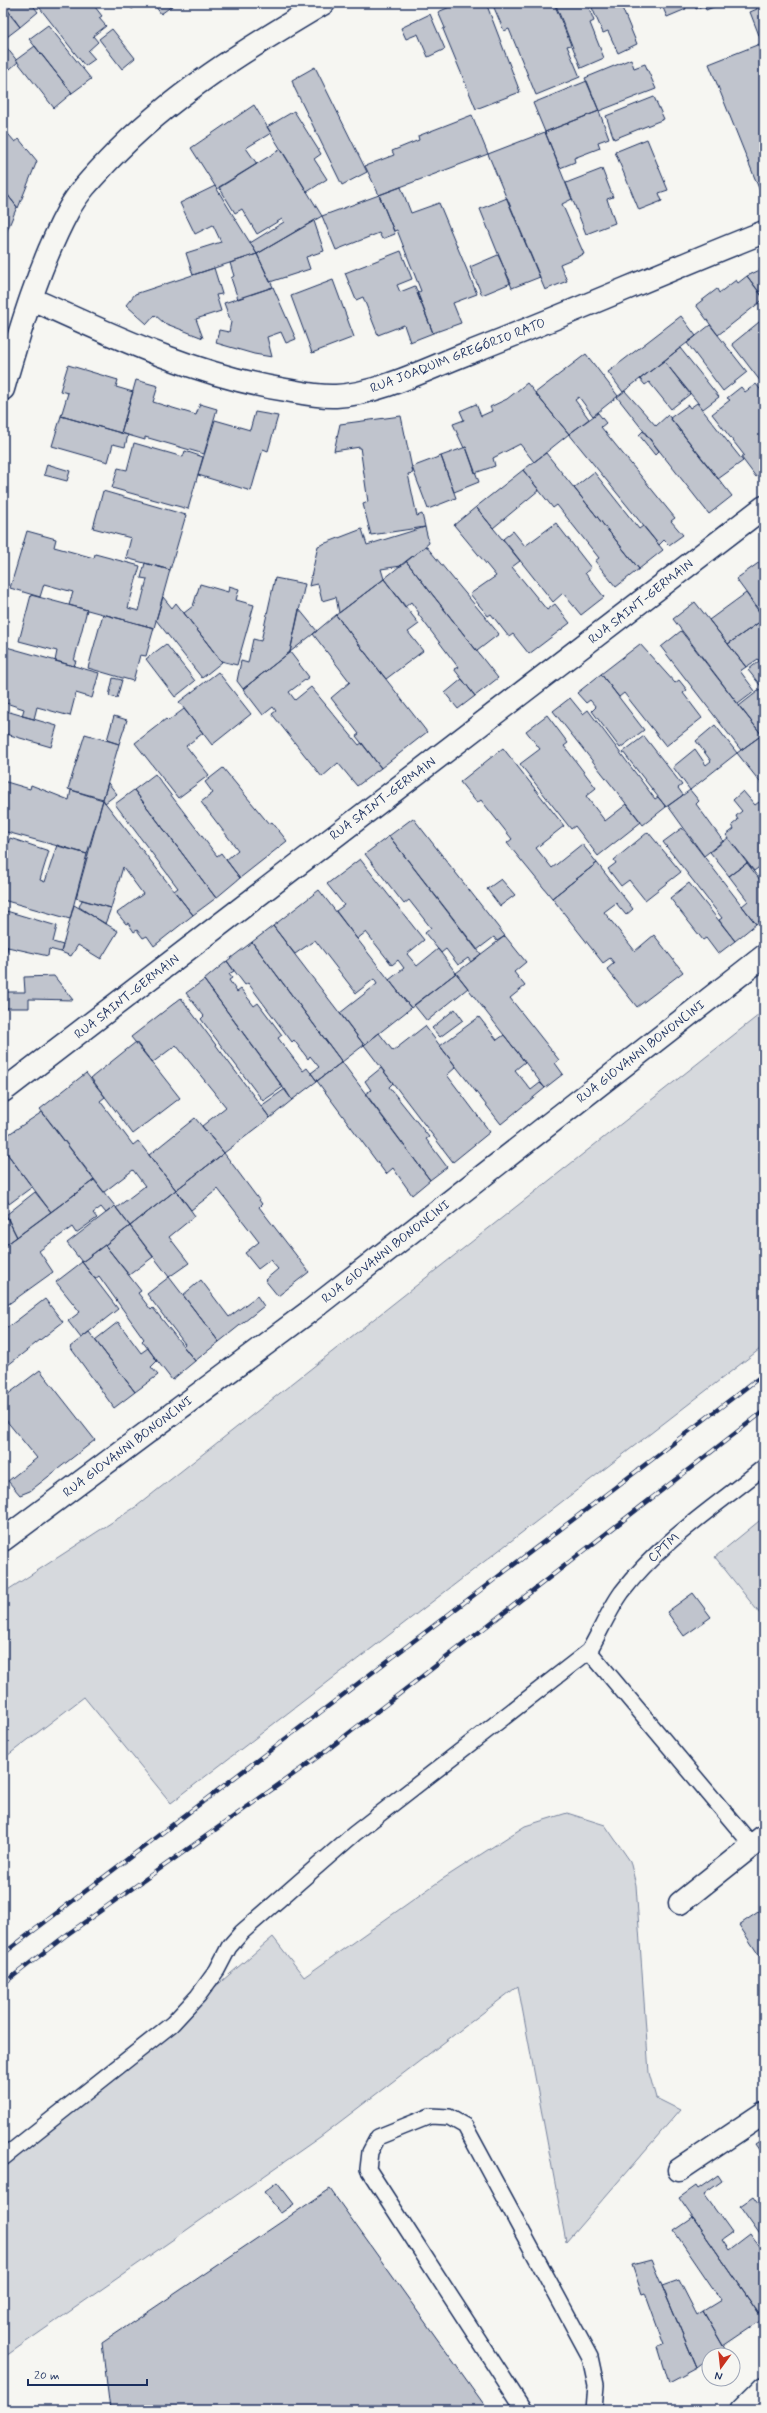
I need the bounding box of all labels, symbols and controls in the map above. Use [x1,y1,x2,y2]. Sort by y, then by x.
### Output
street label: RUA JOAQUIM GREGÓRIO RATO [368,315,548,397]
street label: RUA SAINT-GERMAIN [585,556,697,648]
street label: RUA SAINT-GERMAIN [327,754,439,844]
street label: RUA SAINT-GERMAIN [71,951,183,1043]
street label: RUA GIOVANNI BONONCINI [573,996,709,1107]
street label: RUA GIOVANNI BONONCINI [318,1196,454,1307]
street label: RUA GIOVANNI BONONCINI [60,1392,196,1501]
street label: CPTM [645,1530,683,1566]
north arrow [701,2347,741,2387]
scale bar [28,2361,147,2387]
text: 20 m [34,2368,60,2384]
text: N [713,2368,724,2383]

